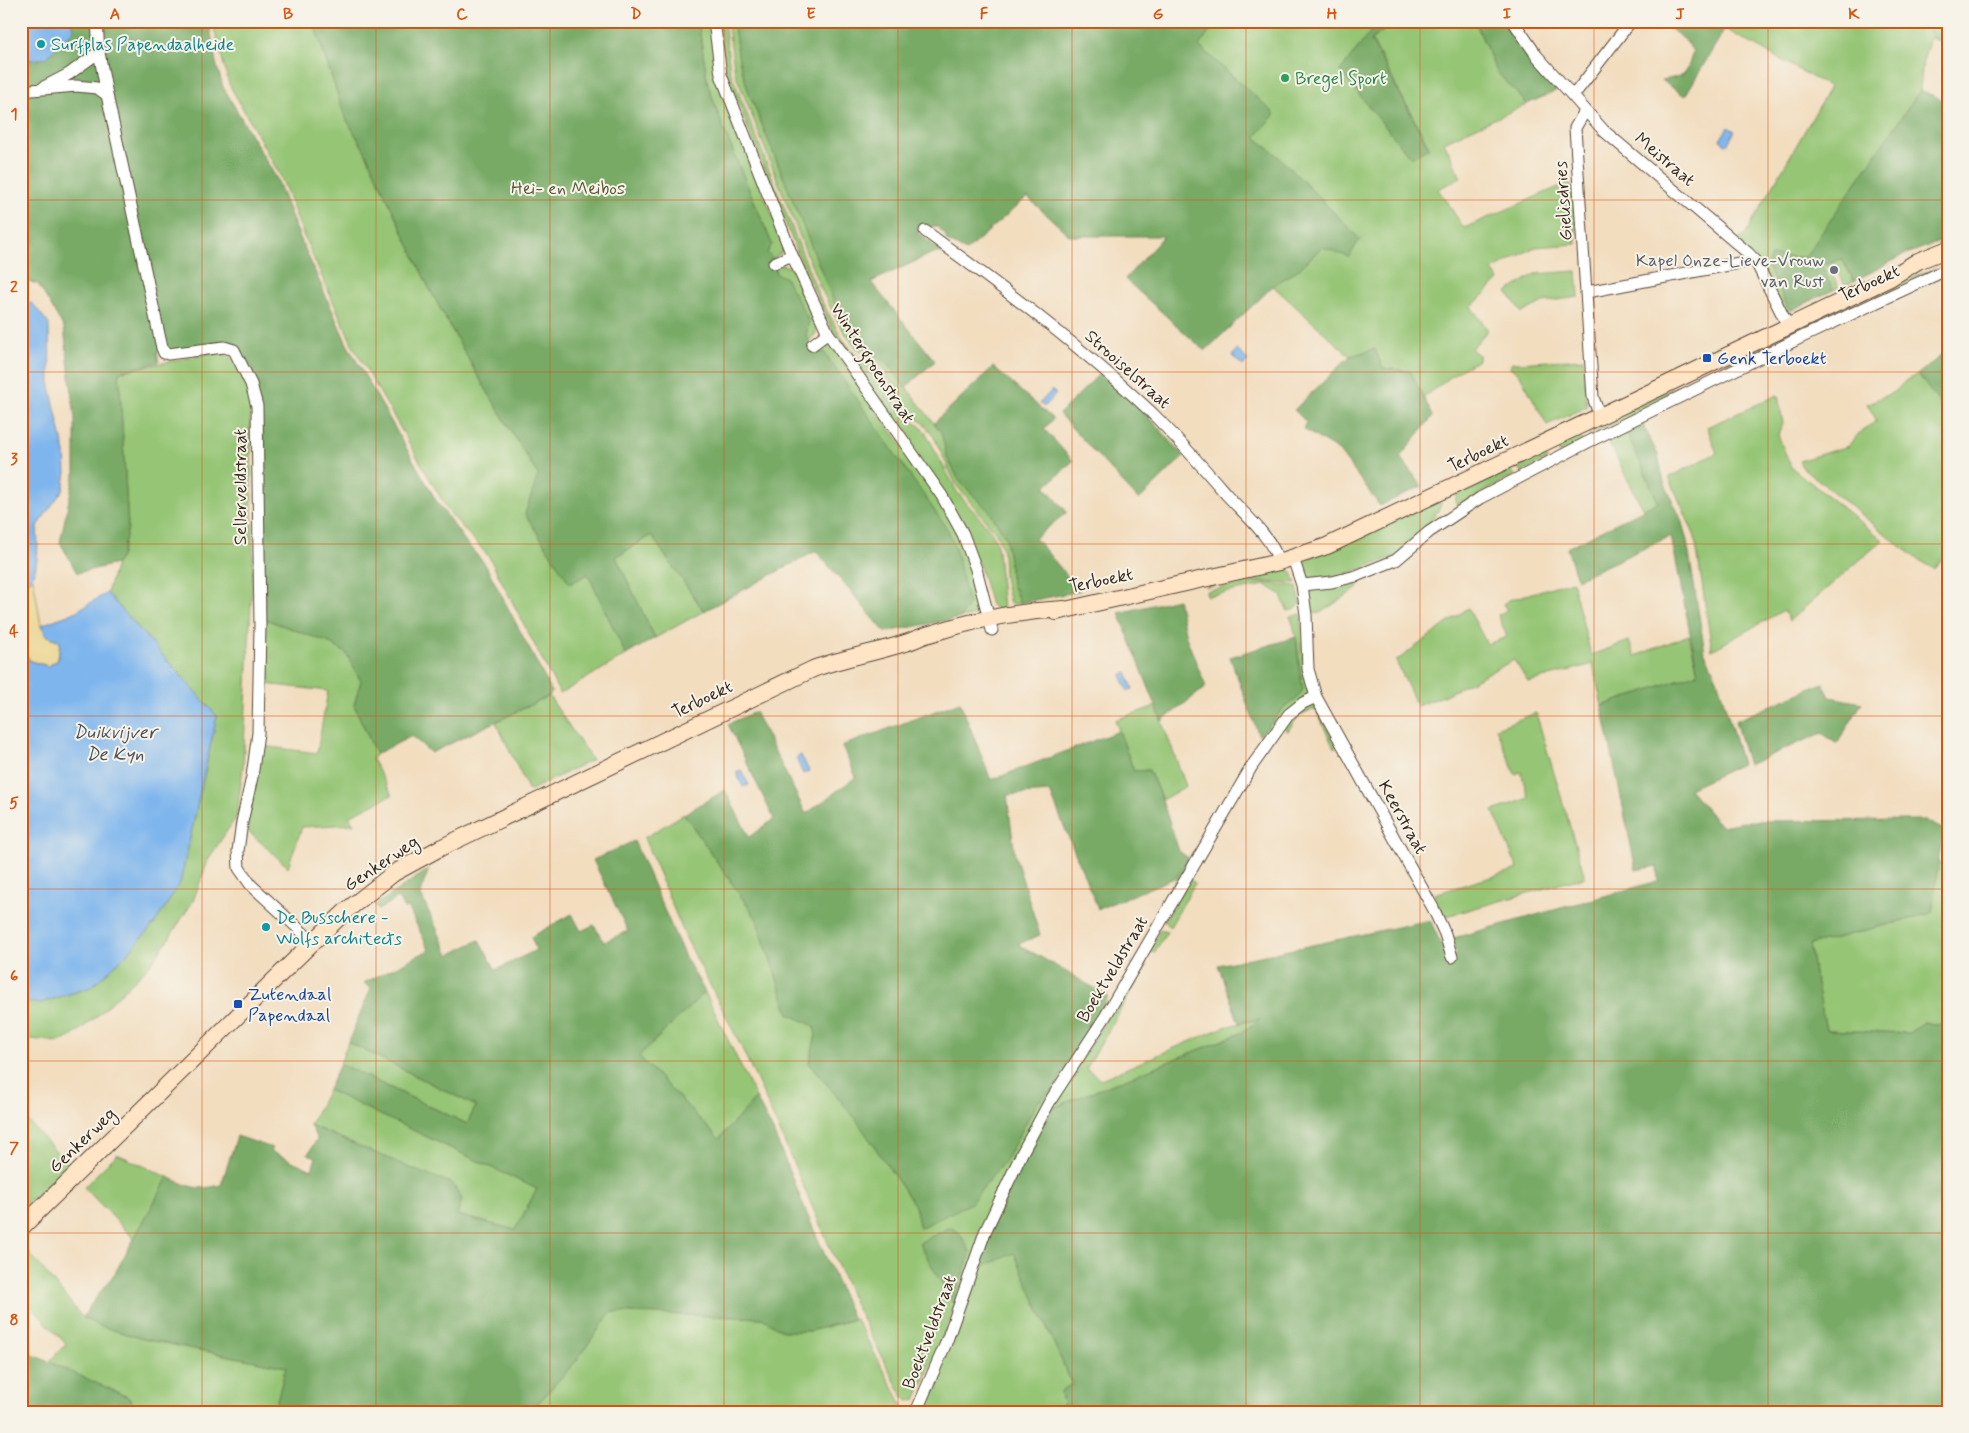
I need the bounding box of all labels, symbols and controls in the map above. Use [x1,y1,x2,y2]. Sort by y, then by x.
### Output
text: A [110,4,120,25]
text: B [283,4,293,25]
text: C [456,4,468,25]
text: D [630,4,642,25]
text: E [806,4,816,25]
text: F [980,4,989,25]
text: G [1153,4,1164,25]
text: H [1327,4,1338,25]
text: I [1503,4,1512,25]
text: J [1675,4,1685,25]
text: K [1848,4,1860,25]
place label: Surfplas Papendaalheide [51,33,235,57]
marker: Surfplas Papendaalheide [35,38,47,50]
place label: Bregel Sport [1295,67,1387,92]
marker: Bregel Sport [1279,72,1291,84]
text: 1 [10,104,18,125]
street label: Meistraat [1629,127,1700,192]
street label: Gielisdries [1549,160,1579,242]
park label: Hei- en Meibos [511,177,625,201]
place label: Kapel Onze-Lieve-Vrouw van Rust [1636,249,1825,294]
street label: Terboekt [1835,259,1904,308]
marker: Kapel Onze-Lieve-Vrouw van Rust [1828,264,1840,276]
text: 2 [10,277,18,298]
street label: Wintergroenstraat [822,299,920,430]
street label: Strooiselstraat [1079,325,1176,415]
place label: Genk Terboekt [1717,347,1827,371]
marker: Genk Terboekt [1701,352,1713,364]
street label: Sellerveldstraat [229,429,253,545]
street label: Terboekt [1444,429,1513,479]
text: 3 [10,449,18,470]
street label: Terboekt [1067,562,1136,599]
text: 4 [9,621,19,642]
street label: Terboekt [668,675,737,725]
water label: Duikvijver De Kyn [73,720,160,767]
street label: Keerstraat [1372,776,1432,859]
text: 5 [9,793,19,814]
street label: Genkerweg [340,830,424,898]
place label: De Busschere - Wolfs architects [276,906,402,951]
street label: Boektveldstraat [1072,912,1154,1027]
marker: De Busschere - Wolfs architects [260,921,272,933]
text: 6 [10,966,18,987]
place label: Zutendaal Papendaal [248,983,331,1028]
marker: Zutendaal Papendaal [232,998,244,1010]
street label: Genkerweg [44,1103,122,1180]
text: 7 [9,1138,19,1159]
street label: Boektveldstraat [897,1272,963,1393]
text: 8 [9,1310,19,1331]

